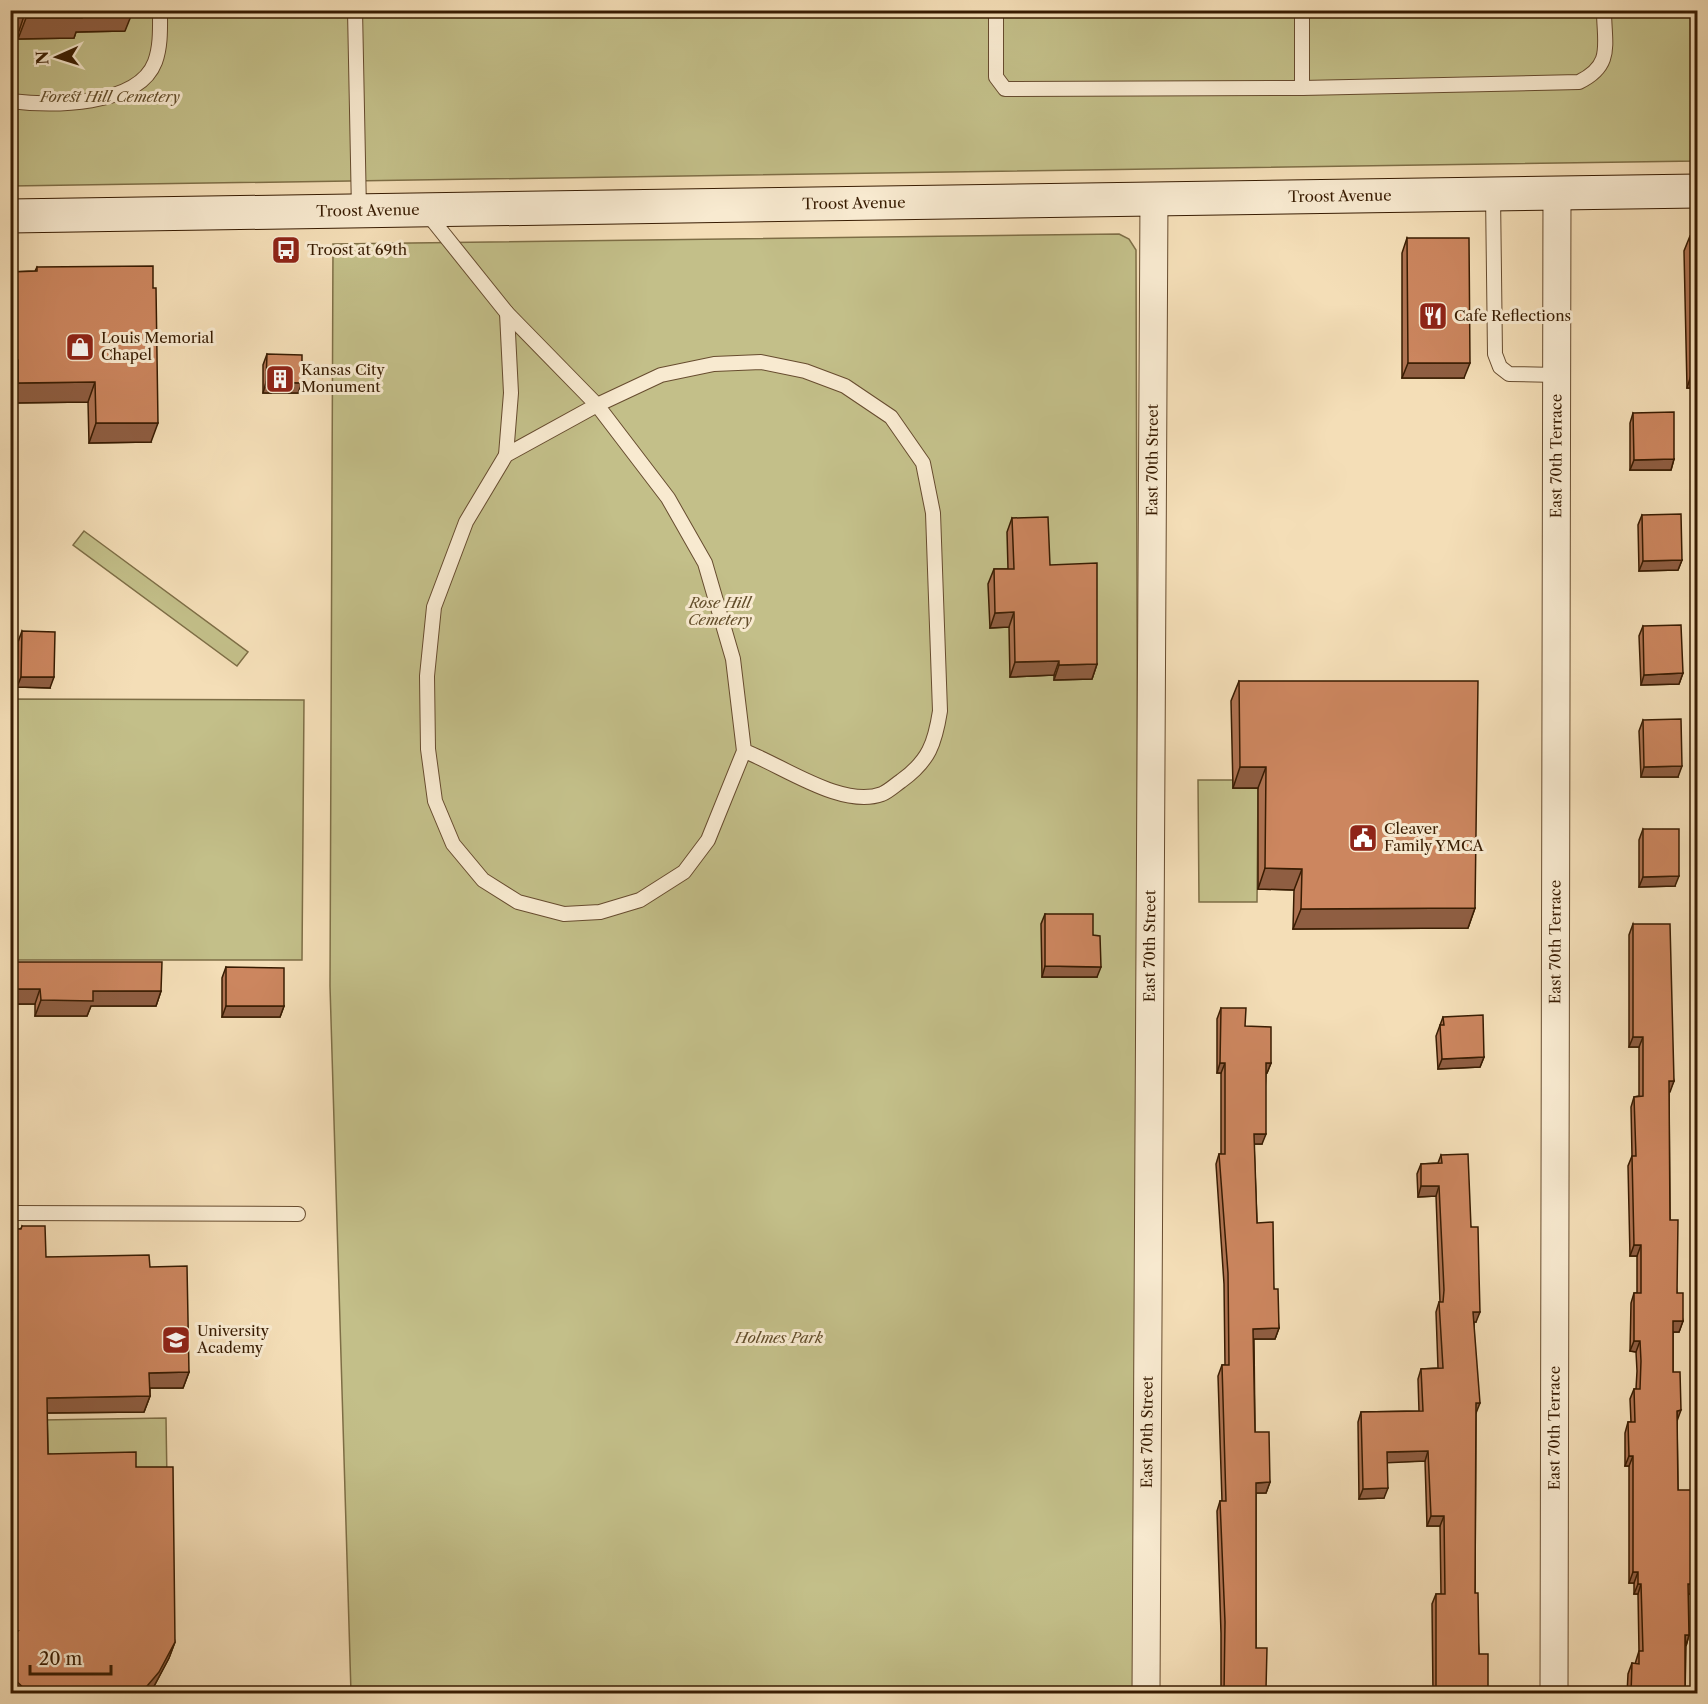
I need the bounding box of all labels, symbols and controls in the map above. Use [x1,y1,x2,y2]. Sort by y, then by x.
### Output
north arrow [27,27,87,87]
text: N [32,50,52,65]
park label: Forest Hill Cemetery [39,87,181,106]
street label: Troost Avenue [1288,186,1392,206]
street label: Troost Avenue [802,193,906,213]
street label: Troost Avenue [316,200,420,220]
bus stop icon: Troost at 69th [270,234,302,266]
place label: Troost at 69th [307,240,408,259]
restaurant icon: Cafe Reflections [1417,300,1449,332]
place label: Cafe Reflections [1454,306,1571,325]
place label: Louis Memorial Chapel [101,328,215,364]
shop icon: Louis Memorial Chapel [64,331,96,363]
place label: Kansas City Monument [301,360,385,396]
building icon: Kansas City Monument [264,363,296,395]
street label: East 70th Terrace [1546,394,1566,518]
street label: East 70th Street [1142,403,1162,516]
park label: Rose Hill Cemetery [688,593,753,629]
place label: Cleaver Family YMCA [1384,819,1484,855]
public building icon: Cleaver Family YMCA [1347,822,1379,854]
street label: East 70th Terrace [1545,880,1565,1004]
street label: East 70th Street [1140,889,1159,1002]
place label: University Academy [196,1321,270,1357]
school or university icon: University Academy [160,1324,192,1356]
park label: Holmes Park [734,1328,823,1347]
street label: East 70th Terrace [1544,1366,1564,1490]
street label: East 70th Street [1137,1375,1157,1488]
scale bar [30,1638,111,1676]
text: 20 m [39,1648,83,1670]

